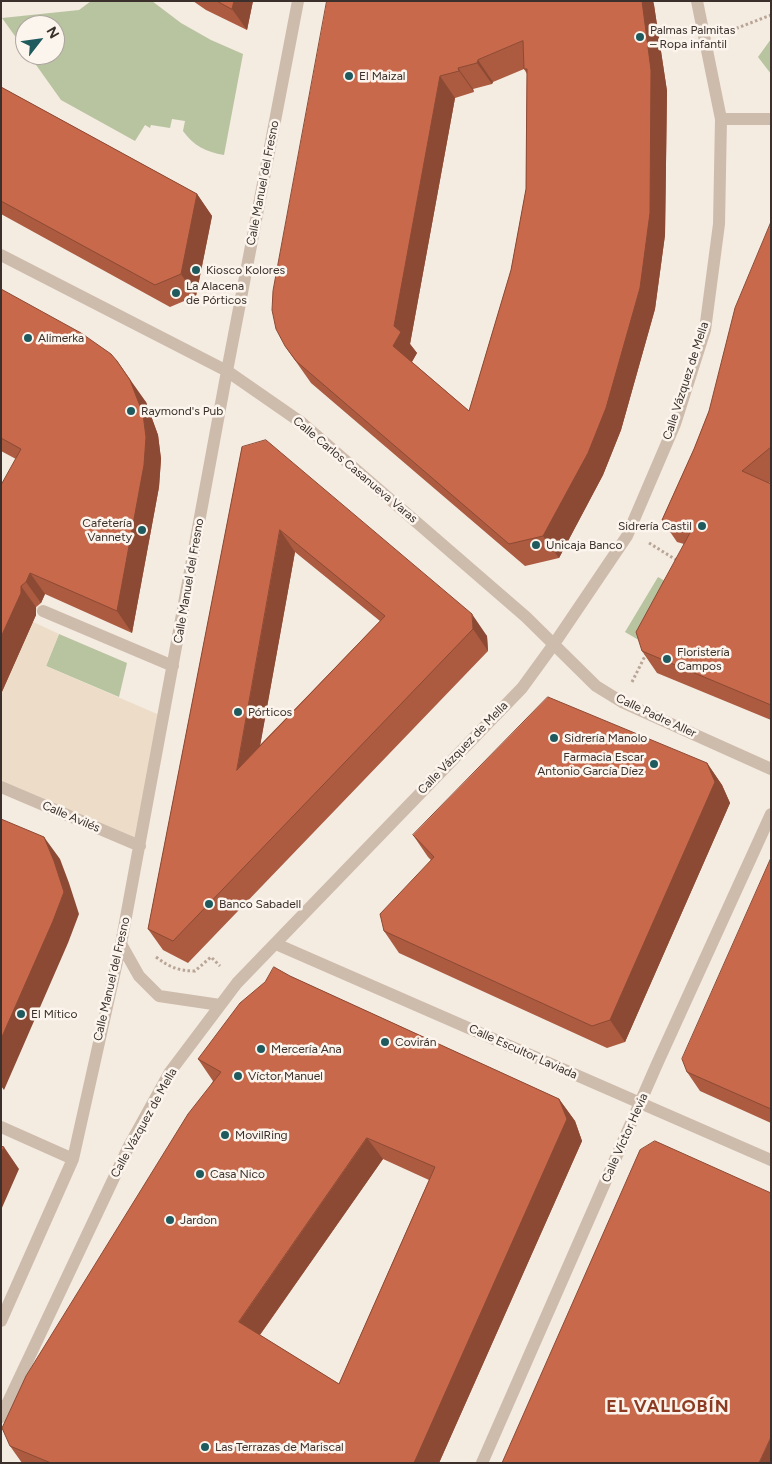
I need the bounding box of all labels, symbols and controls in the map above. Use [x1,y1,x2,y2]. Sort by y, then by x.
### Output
north arrow [15,15,65,65]
place label: Palmas Palmitas – Ropa infantil [650,23,735,51]
text: N [42,24,63,42]
marker: Palmas Palmitas – Ropa infantil [634,31,646,43]
place label: El Maizal [359,69,405,83]
marker: El Maizal [343,70,355,82]
street label: Calle Manuel del Fresno [244,119,282,247]
place label: Kiosco Kolores [206,263,285,277]
marker: Kiosco Kolores [190,264,202,276]
place label: La Alacena de Pórticos [186,279,247,307]
marker: La Alacena de Pórticos [170,287,182,299]
street label: Calle Vázquez de Mella [660,320,712,442]
place label: Alimerka [38,331,84,345]
marker: Alimerka [22,332,34,344]
place label: Raymond's Pub [141,404,223,418]
marker: Raymond's Pub [125,405,137,417]
street label: Calle Carlos Casanueva Varas [290,414,420,526]
place label: Cafetería Vannety [82,516,132,544]
street label: Calle Manuel del Fresno [171,517,207,645]
place label: Sidrería Castil [618,519,692,533]
marker: Sidrería Castil [696,520,708,532]
marker: Cafetería Vannety [136,524,148,536]
place label: Unicaja Banco [546,538,622,552]
marker: Unicaja Banco [530,539,542,551]
place label: Floristería Campos [677,645,730,673]
marker: Floristería Campos [661,653,673,665]
street label: Calle Padre Aller [613,691,699,741]
street label: Calle Vázquez de Mella [415,699,511,797]
place label: Pórticos [248,705,292,719]
marker: Pórticos [232,706,244,718]
place label: Sidrería Manolo [564,731,647,745]
marker: Sidrería Manolo [548,732,560,744]
place label: Farmacia Escar Antonio García Díez [537,750,644,778]
marker: Farmacia Escar Antonio García Díez [648,758,660,770]
street label: Calle Avilés [40,798,102,836]
place label: Banco Sabadell [219,897,301,911]
marker: Banco Sabadell [203,898,215,910]
street label: Calle Manuel del Fresno [91,916,133,1042]
place label: El Mítico [31,1007,77,1021]
marker: El Mítico [15,1008,27,1020]
street label: Calle Escultor Laviada [467,1022,579,1082]
place label: Covirán [395,1035,436,1049]
marker: Covirán [379,1036,391,1048]
place label: Mercería Ana [271,1042,342,1056]
marker: Mercería Ana [255,1043,267,1055]
street label: Calle Vázquez de Mella [108,1066,180,1180]
place label: Víctor Manuel [248,1069,323,1083]
marker: Víctor Manuel [232,1070,244,1082]
street label: Calle Víctor Hevia [599,1091,651,1185]
place label: MovilRing [235,1128,288,1142]
marker: MovilRing [219,1129,231,1141]
place label: Casa Nico [210,1167,265,1181]
marker: Casa Nico [194,1168,206,1180]
place label: Jardon [180,1213,217,1227]
marker: Jardon [164,1214,176,1226]
district label: EL VALLOBÍN [605,1396,731,1418]
place label: Las Terrazas de Mariscal [215,1440,344,1454]
marker: Las Terrazas de Mariscal [199,1441,211,1453]

